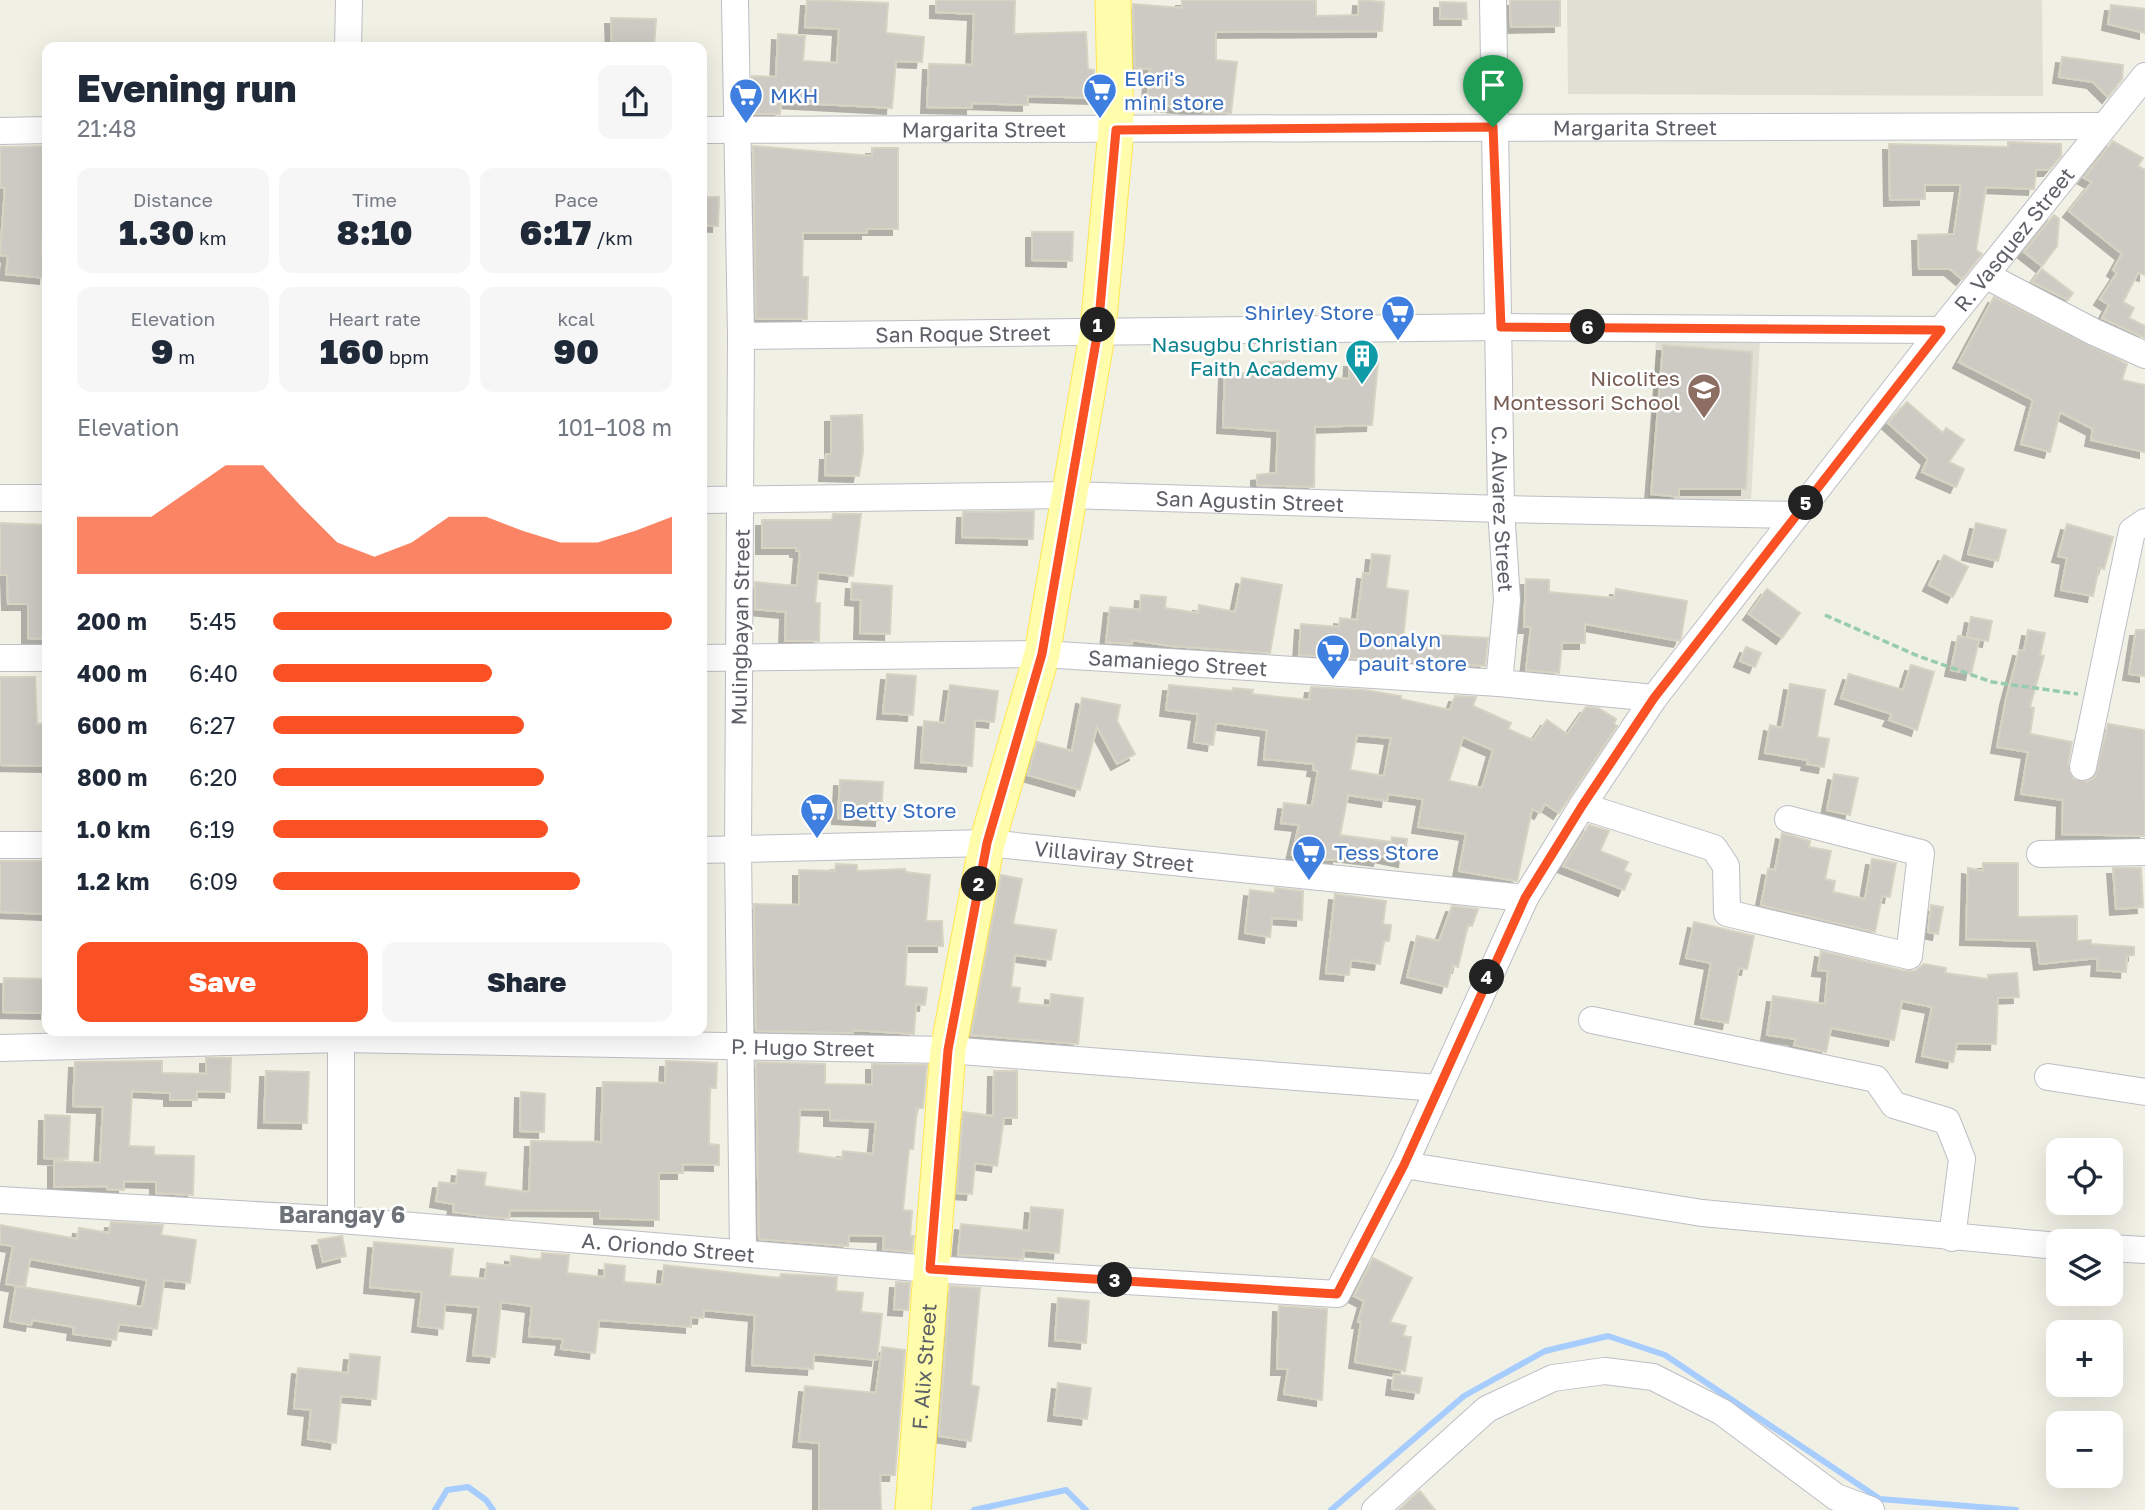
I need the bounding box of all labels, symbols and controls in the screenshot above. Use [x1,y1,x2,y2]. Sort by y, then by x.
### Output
pin [1463,55,1523,127]
text: Evening run [77,65,296,110]
button: share [598,65,672,139]
place label: Eleri's mini store [1124,65,1224,115]
icon: arrive [1474,66,1512,104]
supermarket icon: Eleri's mini store [1081,71,1119,120]
supermarket icon: MKH [727,76,765,125]
place label: MKH [770,82,819,108]
text: 21:48 [77,114,136,142]
street label: Margarita Street [1553,114,1717,141]
street label: Margarita Street [902,116,1066,142]
street label: R. Vasquez Street [1948,162,2080,317]
text: Distance [133,188,213,211]
text: Time [352,188,397,211]
text: Pace [554,188,598,211]
text: 1.30 [119,211,194,253]
text: 8:10 [336,211,413,253]
text: 6:17 [519,211,591,253]
text: km [194,226,227,249]
text: /km [591,226,633,249]
supermarket icon: Shirley Store [1379,293,1417,342]
place label: Shirley Store [1244,299,1374,325]
text: Elevation [131,307,215,330]
text: Heart rate [328,307,421,330]
text: kcal [557,307,595,330]
pin: 1 [1080,308,1116,342]
pin: 6 [1570,310,1606,344]
text: 1 [1093,313,1102,336]
text: 6 [1581,315,1594,338]
street label: San Roque Street [875,319,1051,347]
text: 9 [151,330,173,372]
text: 160 [320,330,384,372]
text: 90 [553,330,599,372]
place label: Nasugbu Christian Faith Academy [1152,331,1338,381]
building icon: Nasugbu Christian Faith Academy [1343,337,1381,386]
text: m [173,345,195,368]
text: bpm [384,345,429,368]
place label: Nicolites Montessori School [1492,365,1680,415]
school or university icon: Nicolites Montessori School [1685,371,1723,420]
text: Elevation [77,413,179,441]
text: 101–108 m [558,413,672,441]
street label: C. Alvarez Street [1487,425,1519,593]
street label: San Agustin Street [1155,485,1345,517]
pin: 5 [1788,486,1824,520]
text: 5 [1800,491,1811,514]
street label: Mulingbayan Street [725,528,755,726]
text: 200 m [77,607,147,635]
text: 5:45 [189,607,237,635]
place label: Donalyn pauit store [1358,626,1467,676]
supermarket icon: Donalyn pauit store [1314,632,1352,681]
street label: Samaniego Street [1087,644,1268,681]
text: 400 m [77,659,147,687]
text: 6:40 [189,659,238,687]
text: 600 m [77,711,147,739]
text: 6:27 [189,711,235,739]
text: 800 m [77,763,148,791]
text: 6:20 [189,763,237,791]
supermarket icon: Betty Store [798,791,836,840]
place label: Betty Store [842,797,956,823]
text: 1.0 km [77,815,150,843]
text: 6:19 [189,815,235,843]
supermarket icon: Tess Store [1290,833,1328,882]
street label: Villaviray Street [1033,835,1196,877]
place label: Tess Store [1334,839,1439,865]
pin: 2 [962,866,996,902]
text: 1.2 km [77,867,149,895]
text: 6:09 [189,867,238,895]
text: 2 [973,872,984,895]
button: Save [77,942,368,1022]
button: Share [382,942,672,1022]
pin: 4 [1470,960,1504,995]
text: 4 [1481,965,1492,988]
street label: P. Hugo Street [731,1033,875,1062]
map controls [2046,1138,2123,1488]
button: locate [2046,1138,2123,1215]
district label: Barangay 6 [279,1200,405,1228]
street label: A. Oriondo Street [581,1227,756,1267]
button: layers [2046,1229,2123,1306]
pin: 3 [1098,1262,1132,1298]
text: 3 [1109,1268,1120,1291]
street label: F. Alix Street [906,1302,942,1431]
button: + [2046,1320,2123,1397]
button: − [2046,1411,2123,1488]

